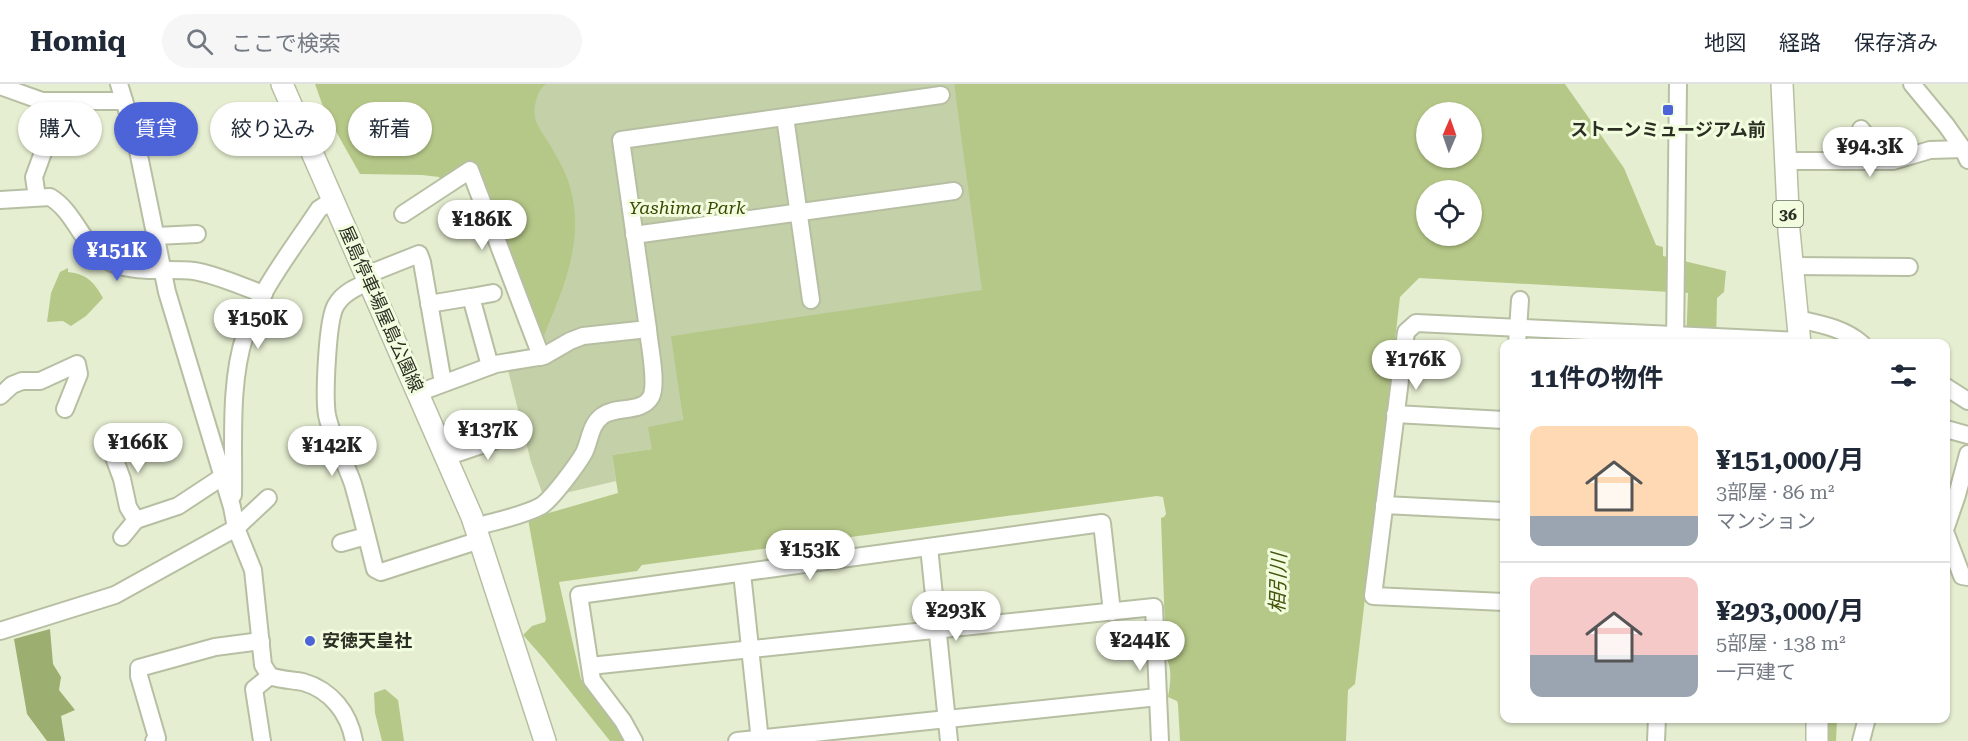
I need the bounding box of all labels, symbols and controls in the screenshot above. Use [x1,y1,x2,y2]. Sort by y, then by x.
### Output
search box [162,14,582,68]
text: Homiq [30,25,126,58]
icon: search [183,25,216,58]
text: ここで検索 [231,31,341,56]
text: 地図 [1704,31,1746,55]
text: 経路 [1779,31,1821,55]
text: 保存済み [1854,31,1938,55]
chip: 購入 [18,102,102,156]
chip: 賃貸 [114,102,198,156]
chip: 絞り込み [210,102,336,156]
chip: 新着 [348,102,432,156]
north arrow [1416,102,1482,168]
map controls [1416,102,1482,246]
marker: ストーンミュージアム前 [1661,103,1675,117]
place label: ストーンミュージアム前 [1570,119,1766,140]
pin: ¥94.3K [1821,127,1919,178]
text: ¥94.3K [1837,134,1903,158]
button: locate [1416,180,1482,246]
park label: Yashima Park [629,197,746,218]
pin: ¥186K [440,200,524,251]
road number: 36 [1773,201,1803,227]
text: ¥186K [452,207,512,231]
street label: 屋島停車場屋島公園線 [335,222,428,395]
pin: ¥151K [75,231,159,282]
text: ¥151K [87,238,147,262]
pin: ¥150K [216,299,300,350]
text: ¥150K [228,306,288,330]
pin: ¥176K [1374,340,1458,391]
text: ¥176K [1386,347,1446,371]
icon: filters [1887,359,1920,392]
text: 11件の物件 [1530,363,1663,393]
pin: ¥137K [446,410,530,461]
text: ¥137K [458,417,518,441]
pin: ¥166K [96,423,180,474]
pin: ¥142K [290,426,374,477]
text: ¥166K [108,430,168,454]
text: ¥142K [302,433,362,457]
text: ¥151,000/月 [1716,445,1864,475]
icon: home [1578,450,1650,522]
text: 3部屋 · 86 m² [1716,480,1835,504]
text: マンション [1716,509,1816,533]
pin: ¥153K [768,530,852,581]
text: ¥153K [780,537,840,561]
water label: 相引川 [1265,551,1291,613]
pin: ¥293K [914,591,998,642]
text: ¥293,000/月 [1716,596,1864,626]
text: ¥293K [926,598,986,622]
icon: home [1578,601,1650,673]
pin: ¥244K [1098,621,1182,672]
text: ¥244K [1110,628,1170,652]
place label: 安徳天皇社 [322,630,412,651]
text: 5部屋 · 138 m² [1716,631,1846,655]
marker: 安徳天皇社 [303,634,317,648]
text: 一戸建て [1716,660,1796,684]

